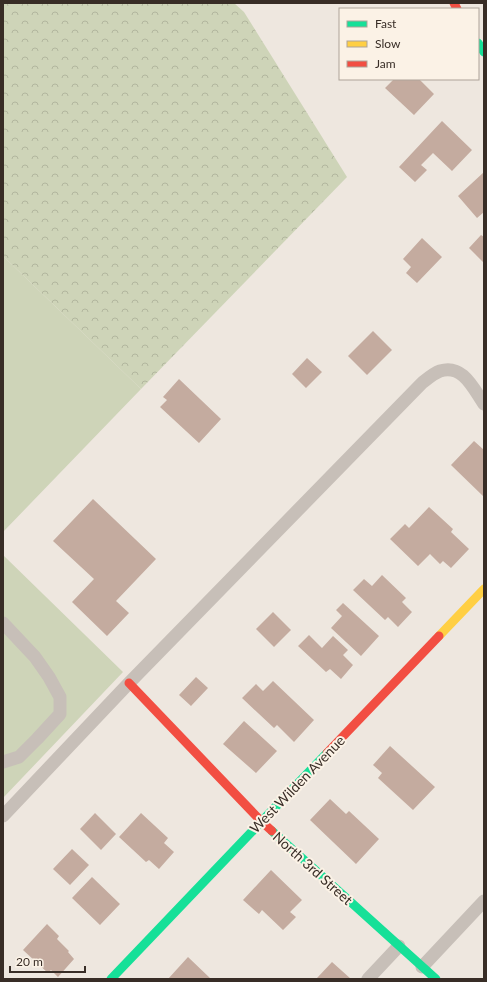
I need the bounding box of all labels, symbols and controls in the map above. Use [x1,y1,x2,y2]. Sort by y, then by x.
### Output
legend [339,8,479,80]
text: Fast [375,16,397,31]
text: Slow [375,36,401,51]
text: Jam [375,56,396,71]
street label: West Wilden Avenue [246,732,348,836]
street label: North 3rd Street [270,828,356,908]
scale bar [10,948,85,974]
text: 20 m [16,954,43,969]

